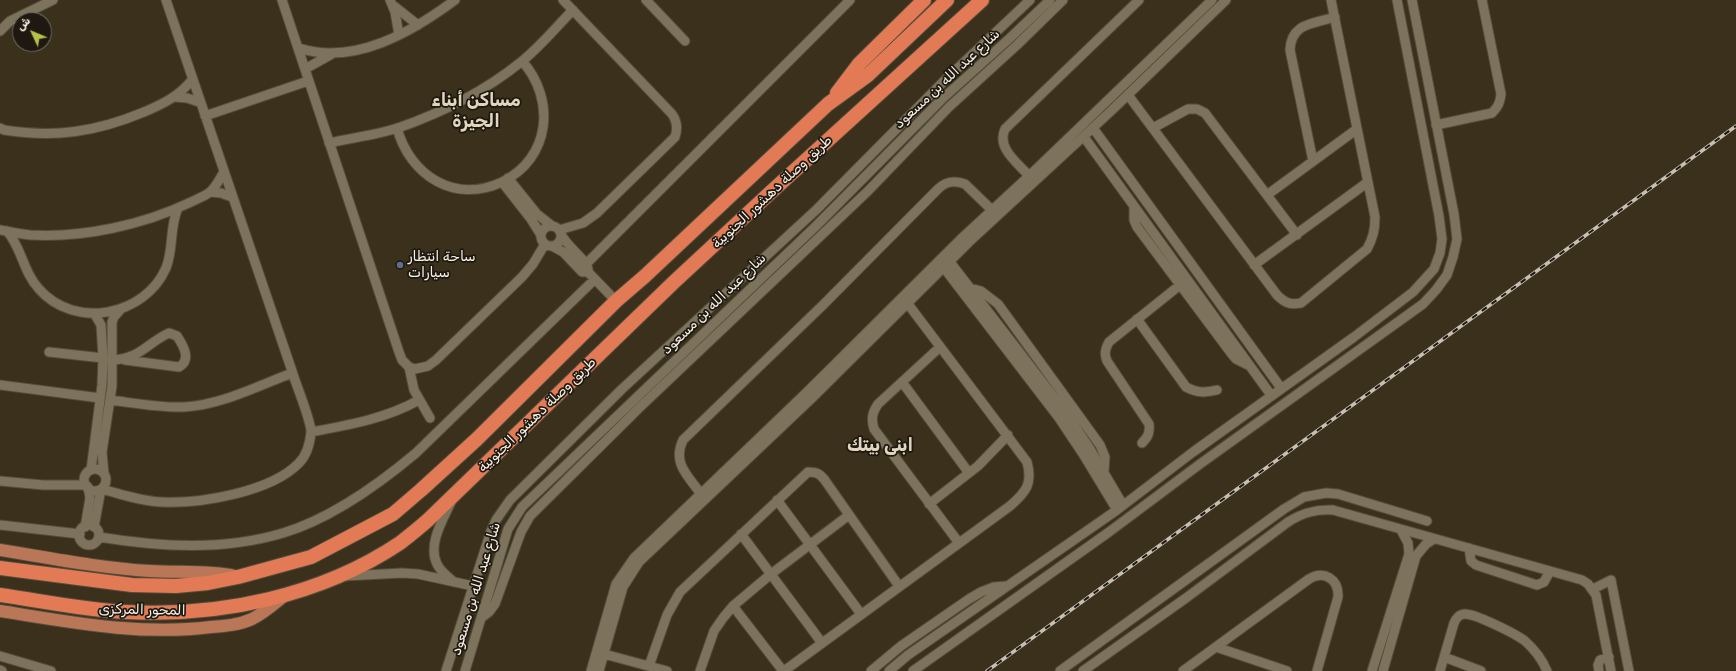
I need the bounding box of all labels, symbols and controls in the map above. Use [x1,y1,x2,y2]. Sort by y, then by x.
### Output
north arrow [12,12,52,52]
text: ش [14,14,33,34]
street label: شارع عبد الله بن مسعود [891,26,1003,132]
district label: مساكن أبناء الجيزة [431,90,521,132]
street label: طريق وصلة دهشور الجنوبية [708,132,836,252]
place label: ساحة انتظار سيارات [408,249,476,282]
street label: شارع عبد الله بن مسعود [658,250,770,358]
marker: ساحة انتظار سيارات [395,260,405,270]
street label: طريق وصلة دهشور الجنوبية [474,354,600,476]
district label: ابنى بيتك [847,435,913,457]
street label: شارع عبد الله بن مسعود [448,520,504,658]
street label: المحور المركزى [98,601,186,619]

